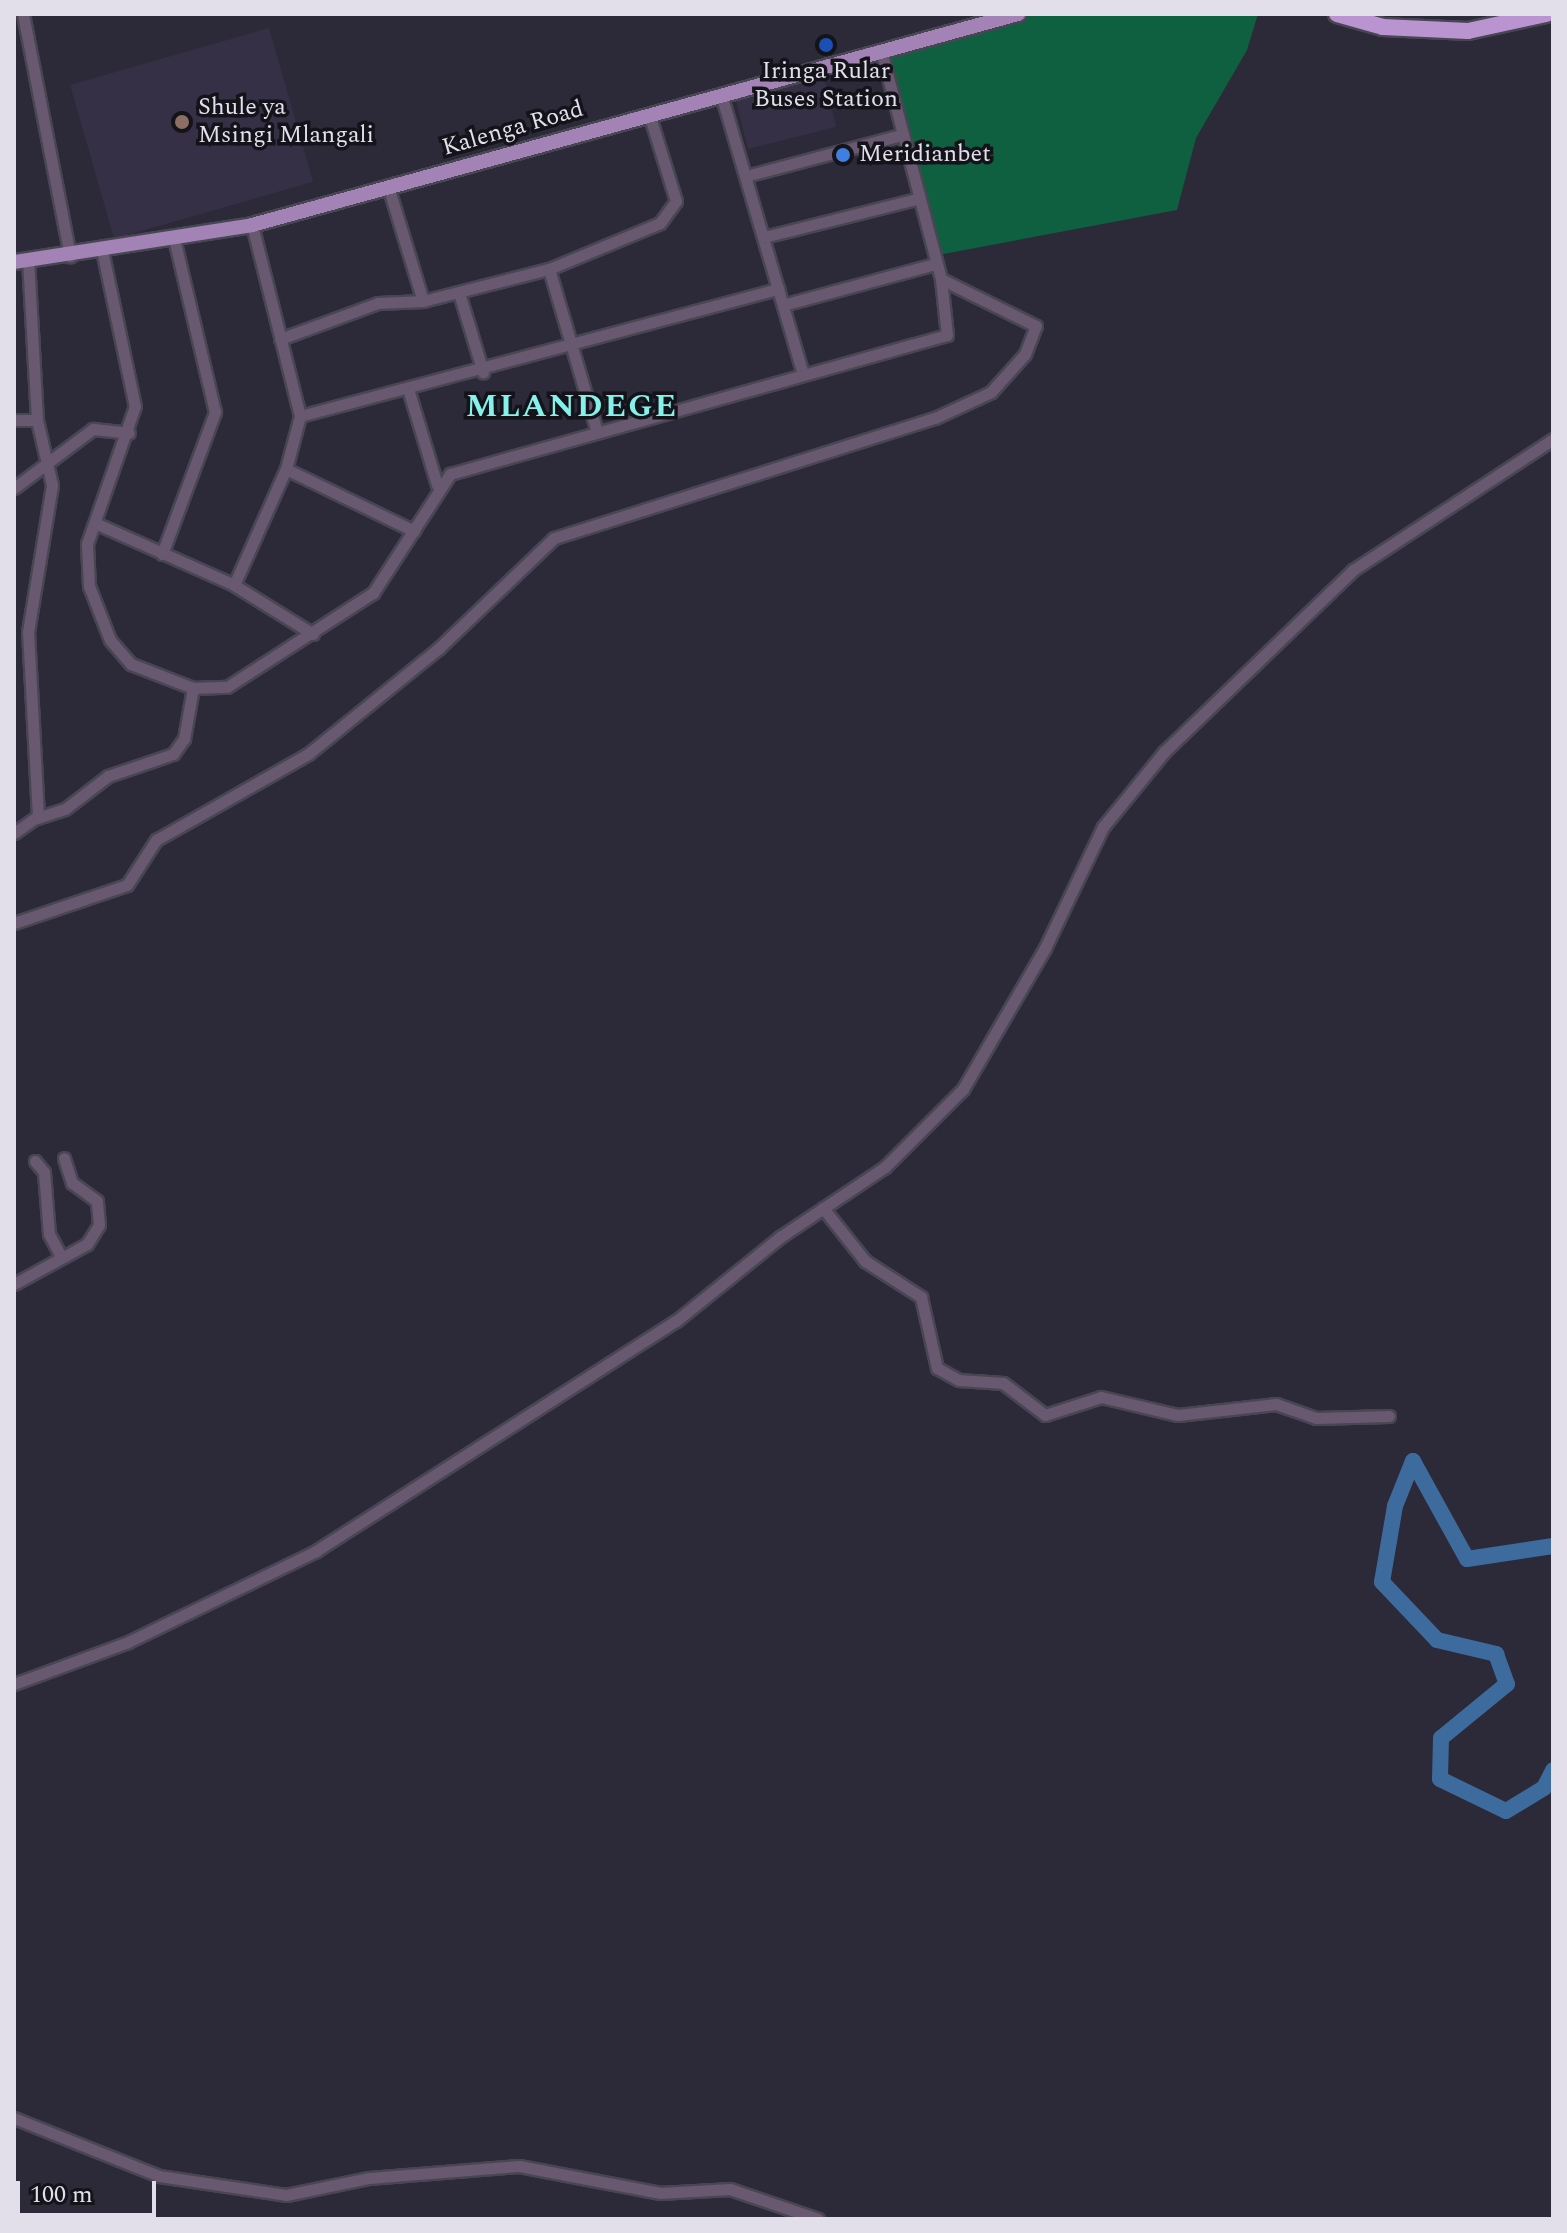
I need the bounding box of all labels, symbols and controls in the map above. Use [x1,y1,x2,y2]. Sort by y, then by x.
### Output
marker: Iringa Rular Buses Station [817,36,835,54]
place label: Iringa Rular Buses Station [754,58,898,114]
place label: Shule ya Msingi Mlangali [198,94,374,150]
street label: Kalenga Road [439,95,587,163]
marker: Shule ya Msingi Mlangali [173,113,191,131]
place label: Meridianbet [859,141,991,169]
marker: Meridianbet [834,146,852,164]
district label: MLANDEGE [466,388,678,426]
scale bar [20,2165,160,2215]
text: 100 m [30,2177,93,2213]

